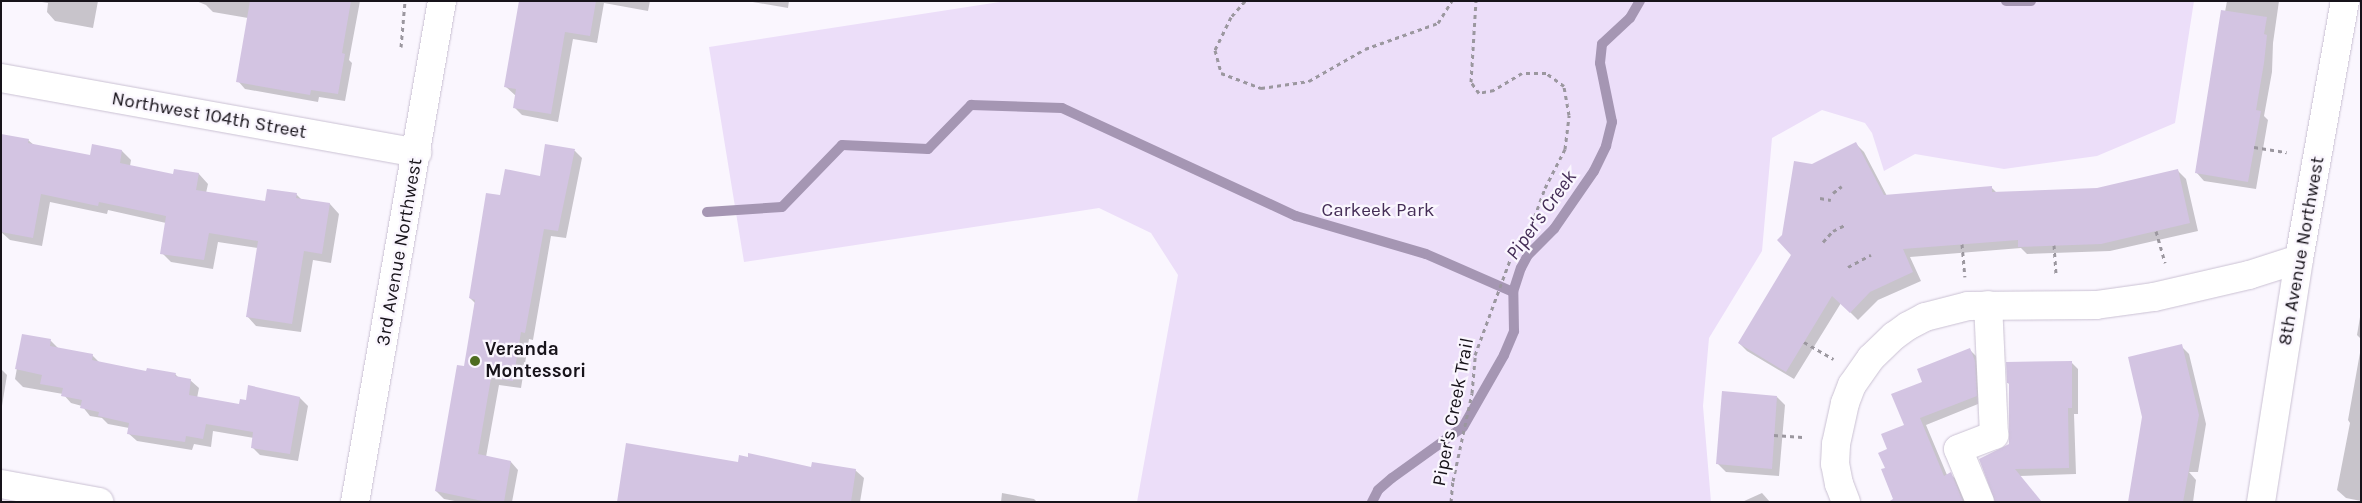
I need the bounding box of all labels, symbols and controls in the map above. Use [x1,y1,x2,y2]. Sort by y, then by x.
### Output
street label: Northwest 104th Street [110,88,308,144]
street label: 8th Avenue Northwest [2274,155,2330,347]
street label: 3rd Avenue Northwest [372,156,428,348]
water label: Piper's Creek [1500,165,1582,265]
park label: Carkeek Park [1322,200,1434,222]
street label: Piper's Creek Trail [1428,336,1480,488]
place label: Veranda Montessori [485,339,586,383]
marker: Veranda Montessori [469,355,481,367]

